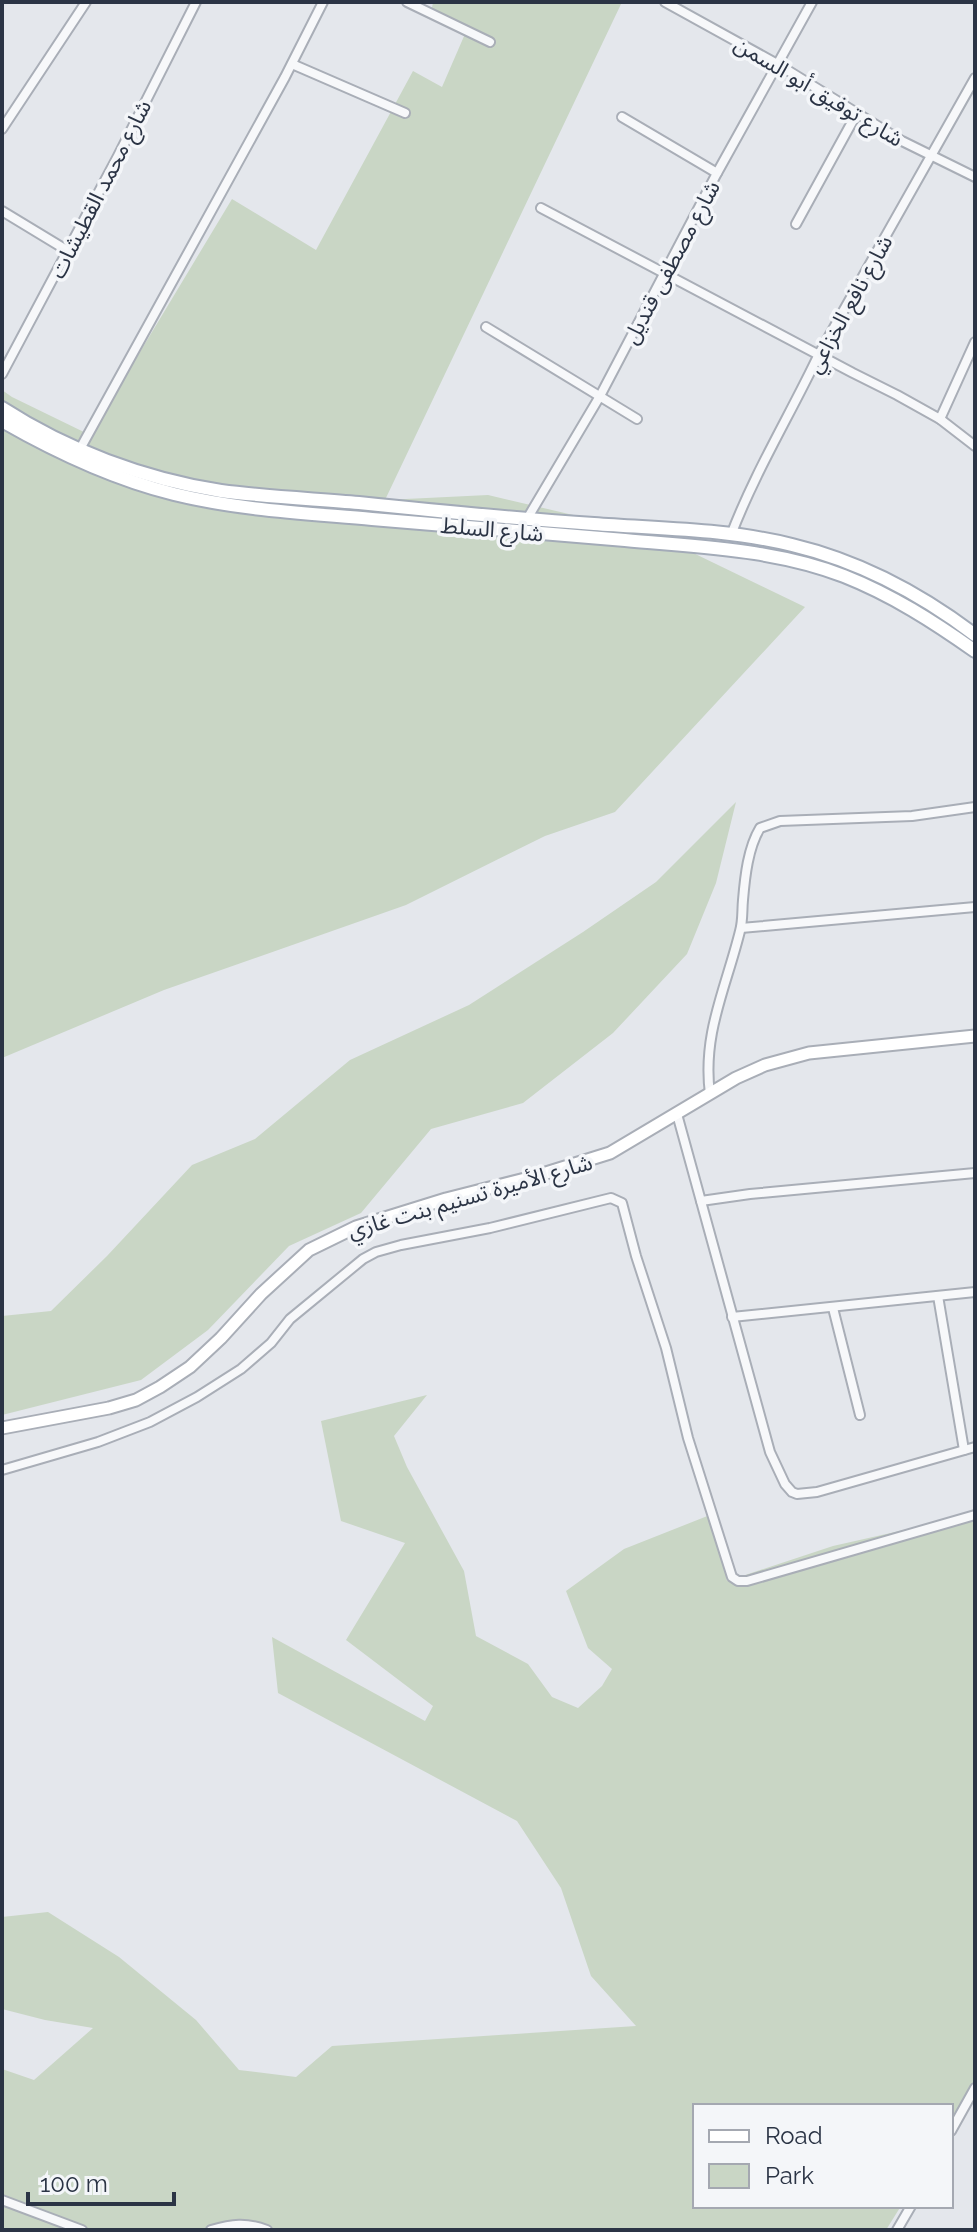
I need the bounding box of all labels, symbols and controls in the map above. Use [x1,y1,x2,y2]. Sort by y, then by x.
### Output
street label: شارع توفيق أبو السمن [728,30,908,155]
street label: شارع محمد القطيشات [44,95,160,284]
street label: شارع مصطفى قنديل [617,176,728,350]
street label: شارع نافع الخزاعي [800,231,901,379]
street label: شارع السلط [439,512,544,550]
street label: شارع الأميرة تسنيم بنت غازي [345,1149,596,1247]
legend [693,2104,953,2208]
text: Road [765,2121,823,2150]
scale bar [28,2156,174,2206]
text: Park [765,2161,814,2190]
text: 100 m [40,2169,108,2198]

